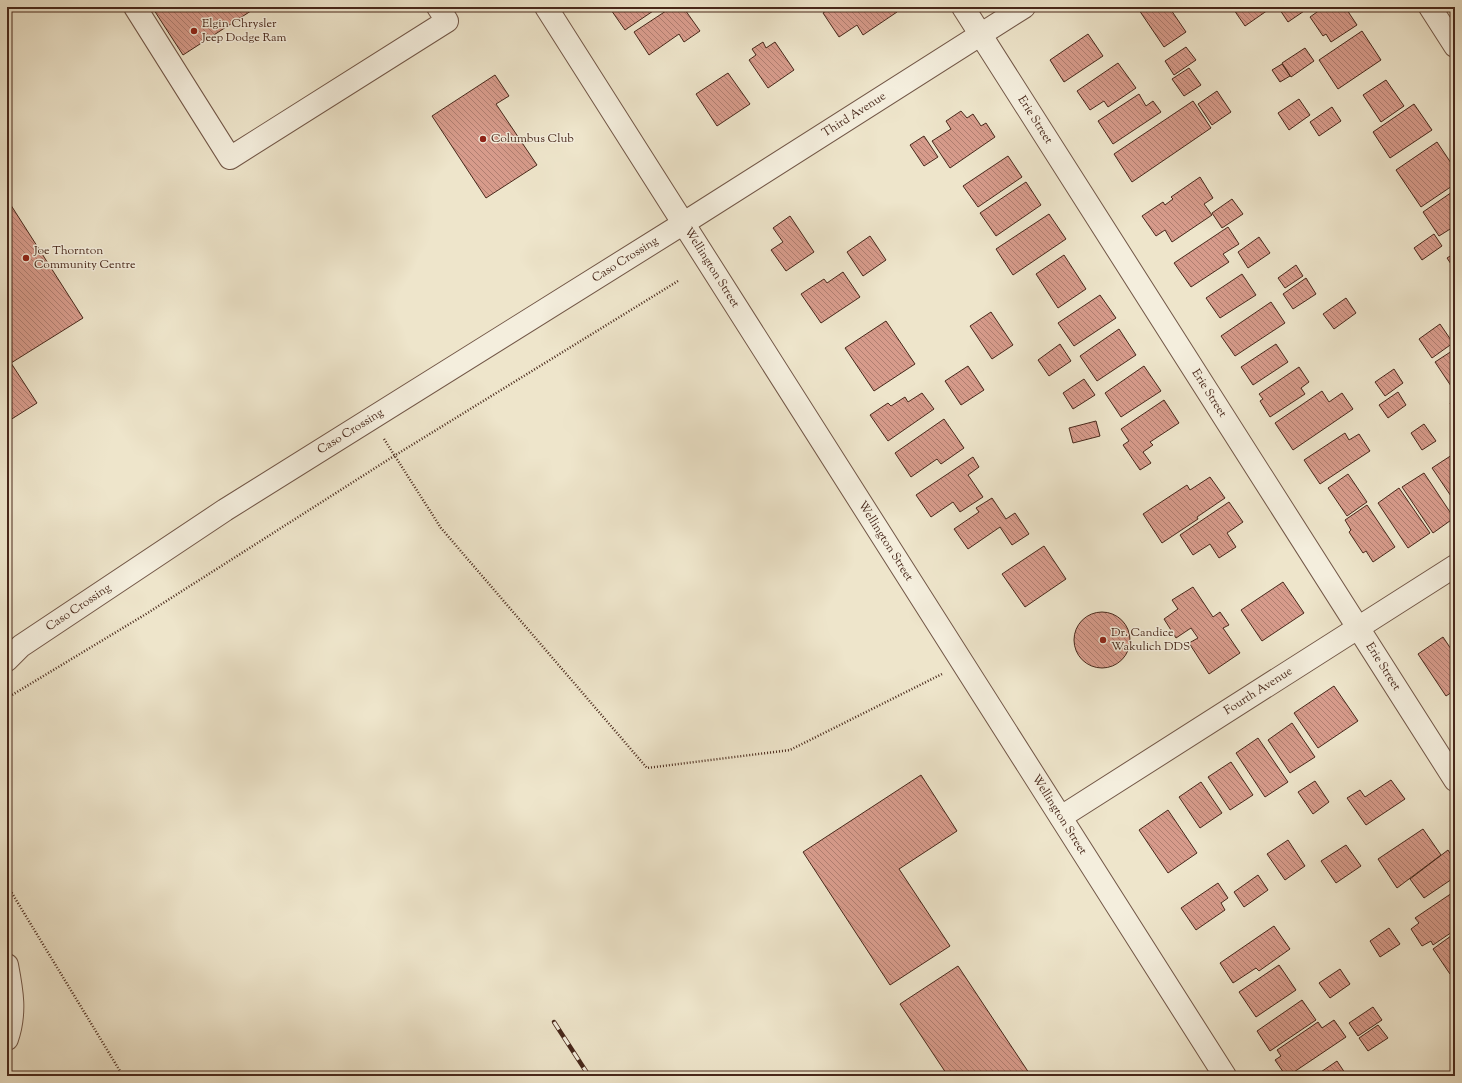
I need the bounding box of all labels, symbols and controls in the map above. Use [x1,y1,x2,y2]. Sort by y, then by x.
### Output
place label: Elgin Chrysler Jeep Dodge Ram [201,15,287,47]
marker: Elgin Chrysler Jeep Dodge Ram [189,26,199,36]
street label: Third Avenue [819,88,890,142]
street label: Erie Street [1013,92,1057,148]
place label: Columbus Club [491,130,574,148]
marker: Columbus Club [478,134,488,144]
street label: Wellington Street [679,224,744,312]
street label: Caso Crossing [589,232,662,287]
place label: Joe Thornton Community Centre [33,242,136,274]
marker: Joe Thornton Community Centre [21,253,31,263]
street label: Erie Street [1187,366,1231,421]
street label: Caso Crossing [314,404,387,459]
street label: Wellington Street [853,498,918,585]
street label: Caso Crossing [42,579,115,636]
place label: Dr. Candice Wakulich DDS [1111,624,1190,656]
marker: Dr. Candice Wakulich DDS [1098,635,1108,645]
street label: Erie Street [1361,639,1405,694]
street label: Fourth Avenue [1220,662,1297,720]
street label: Wellington Street [1027,771,1091,859]

